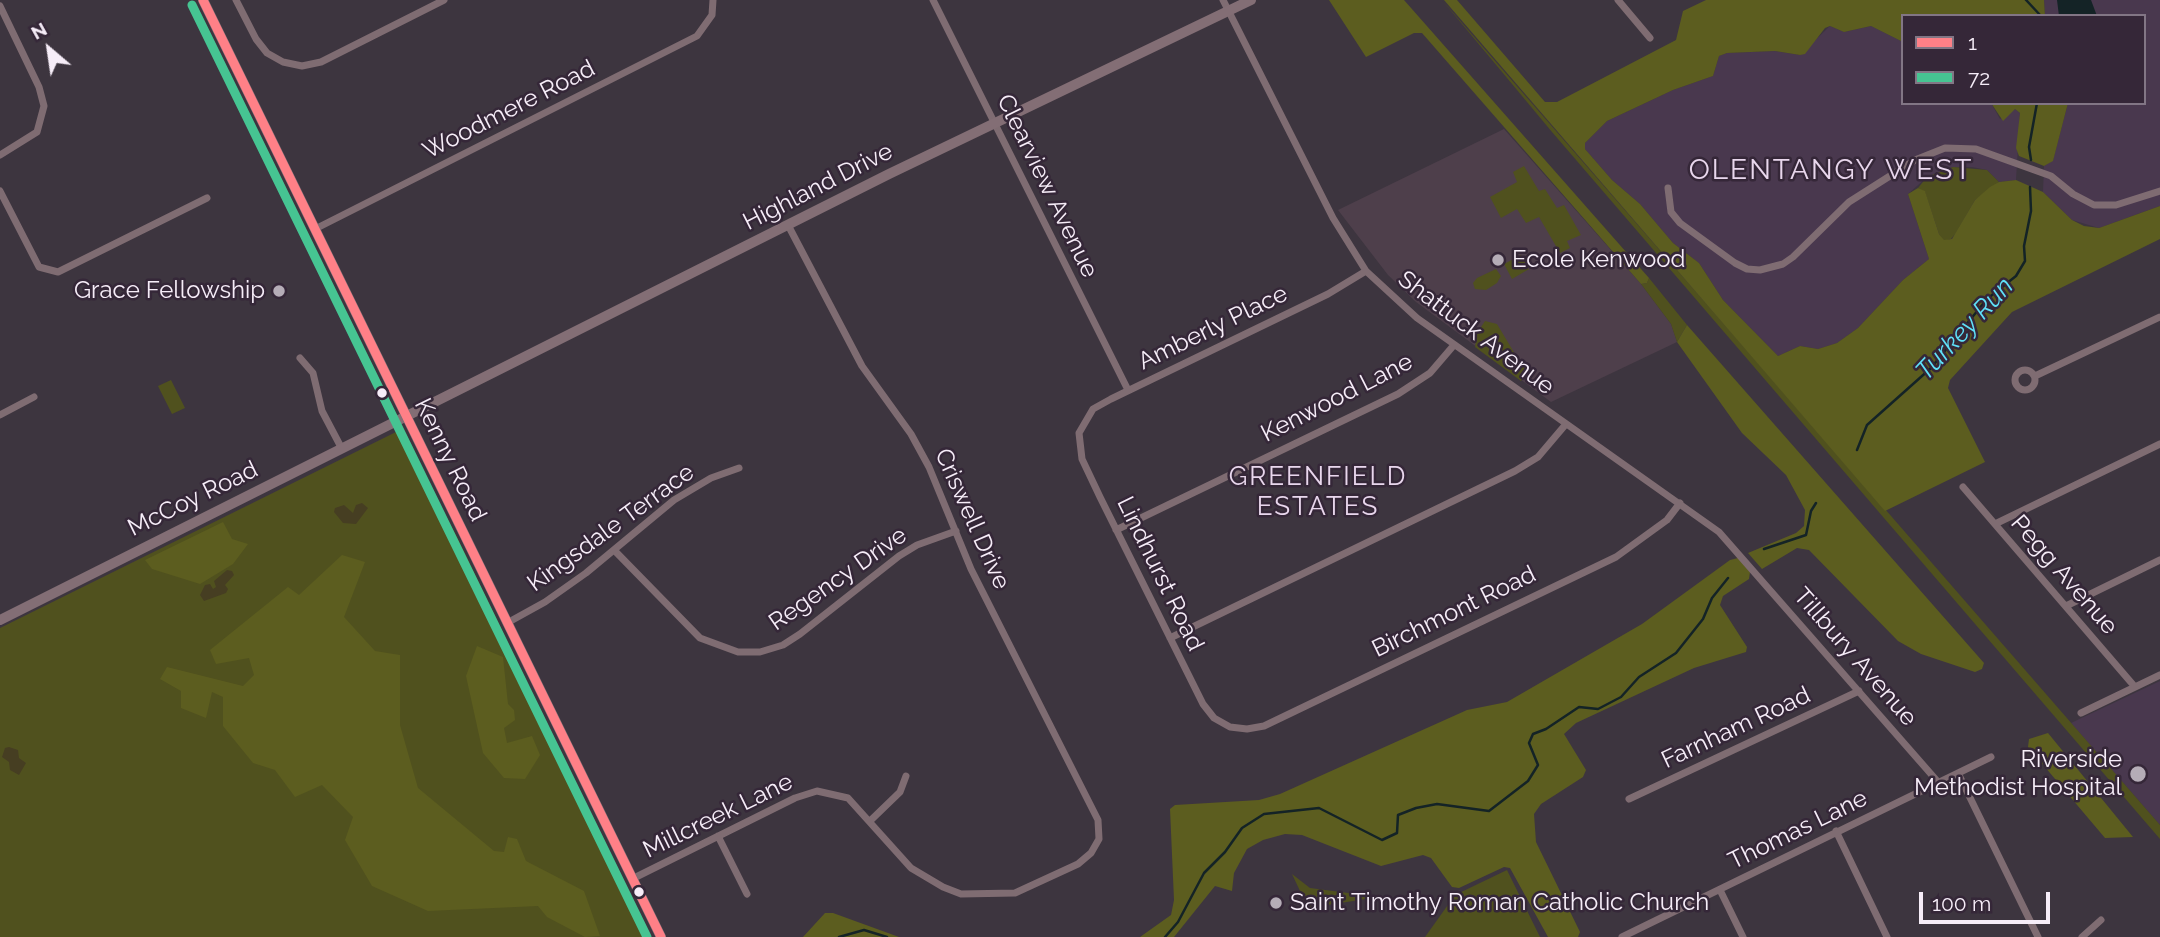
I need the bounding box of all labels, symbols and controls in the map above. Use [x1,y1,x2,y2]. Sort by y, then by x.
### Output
north arrow [14,14,84,84]
legend [1901,14,2146,105]
text: N [27,17,50,44]
text: 1 [1968,30,1977,55]
street label: Woodmere Road [418,54,600,166]
text: 72 [1968,65,1990,90]
street label: Clearview Avenue [990,90,1104,282]
street label: Highland Drive [739,137,897,237]
district label: OLENTANGY WEST [1691,154,1971,188]
place label: Ecole Kenwood [1512,246,1685,274]
marker: Ecole Kenwood [1490,252,1506,268]
street label: Shattuck Avenue [1392,265,1560,401]
water label: Turkey Run [1910,271,2020,387]
place label: Grace Fellowship [74,277,265,305]
street label: Amberly Place [1134,279,1292,377]
marker: Grace Fellowship [271,283,287,299]
street label: Kenwood Lane [1256,347,1418,449]
unlabelled marker [375,386,389,400]
street label: Kenny Road [408,394,492,526]
street label: Criswell Drive [928,444,1016,594]
street label: McCoy Road [123,455,263,543]
street label: Kingsdale Terrace [522,458,700,598]
district label: GREENFIELD ESTATES [1230,461,1406,522]
street label: Lindhurst Road [1110,492,1210,656]
street label: Pegg Avenue [2004,509,2124,641]
street label: Regency Drive [764,521,912,637]
street label: Birchmont Road [1368,560,1540,664]
street label: Tillbury Avenue [1787,582,1923,732]
street label: Farnham Road [1657,681,1815,775]
place label: Riverside Methodist Hospital [1914,746,2122,802]
marker: Riverside Methodist Hospital [2128,764,2148,784]
street label: Millcreek Lane [639,767,797,865]
street label: Thomas Lane [1724,784,1872,876]
scale bar [1922,878,2053,922]
unlabelled marker [632,885,646,899]
place label: Saint Timothy Roman Catholic Church [1290,889,1709,917]
text: 100 m [1932,891,1991,916]
marker: Saint Timothy Roman Catholic Church [1268,895,1284,911]

